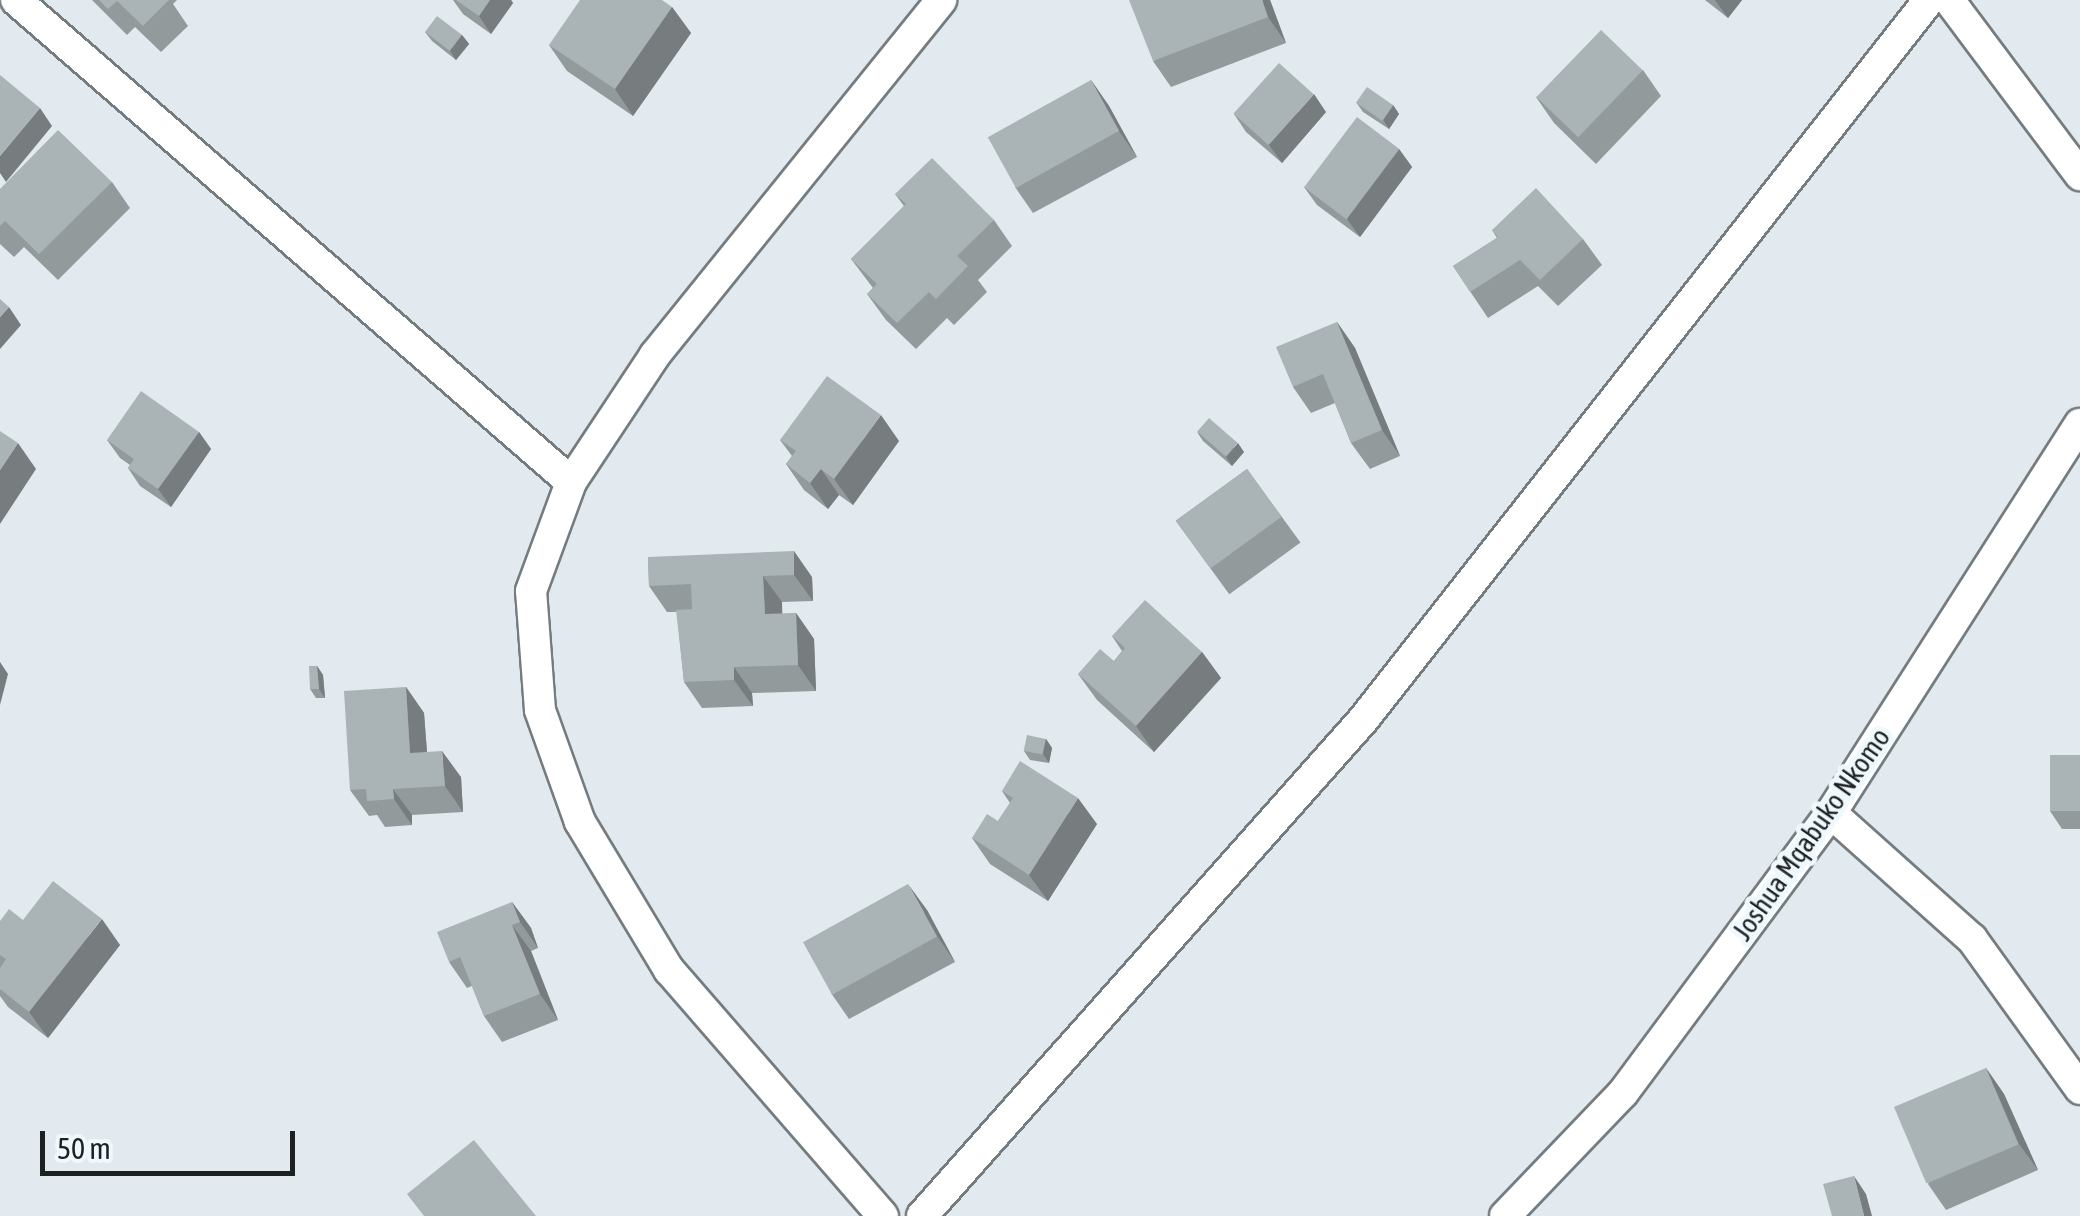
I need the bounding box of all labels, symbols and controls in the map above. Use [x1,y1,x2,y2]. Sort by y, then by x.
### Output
street label: Joshua Mqabuko Nkomo [1725,721,1897,947]
scale bar [45,1111,300,1173]
text: 50 m [57,1131,111,1165]

